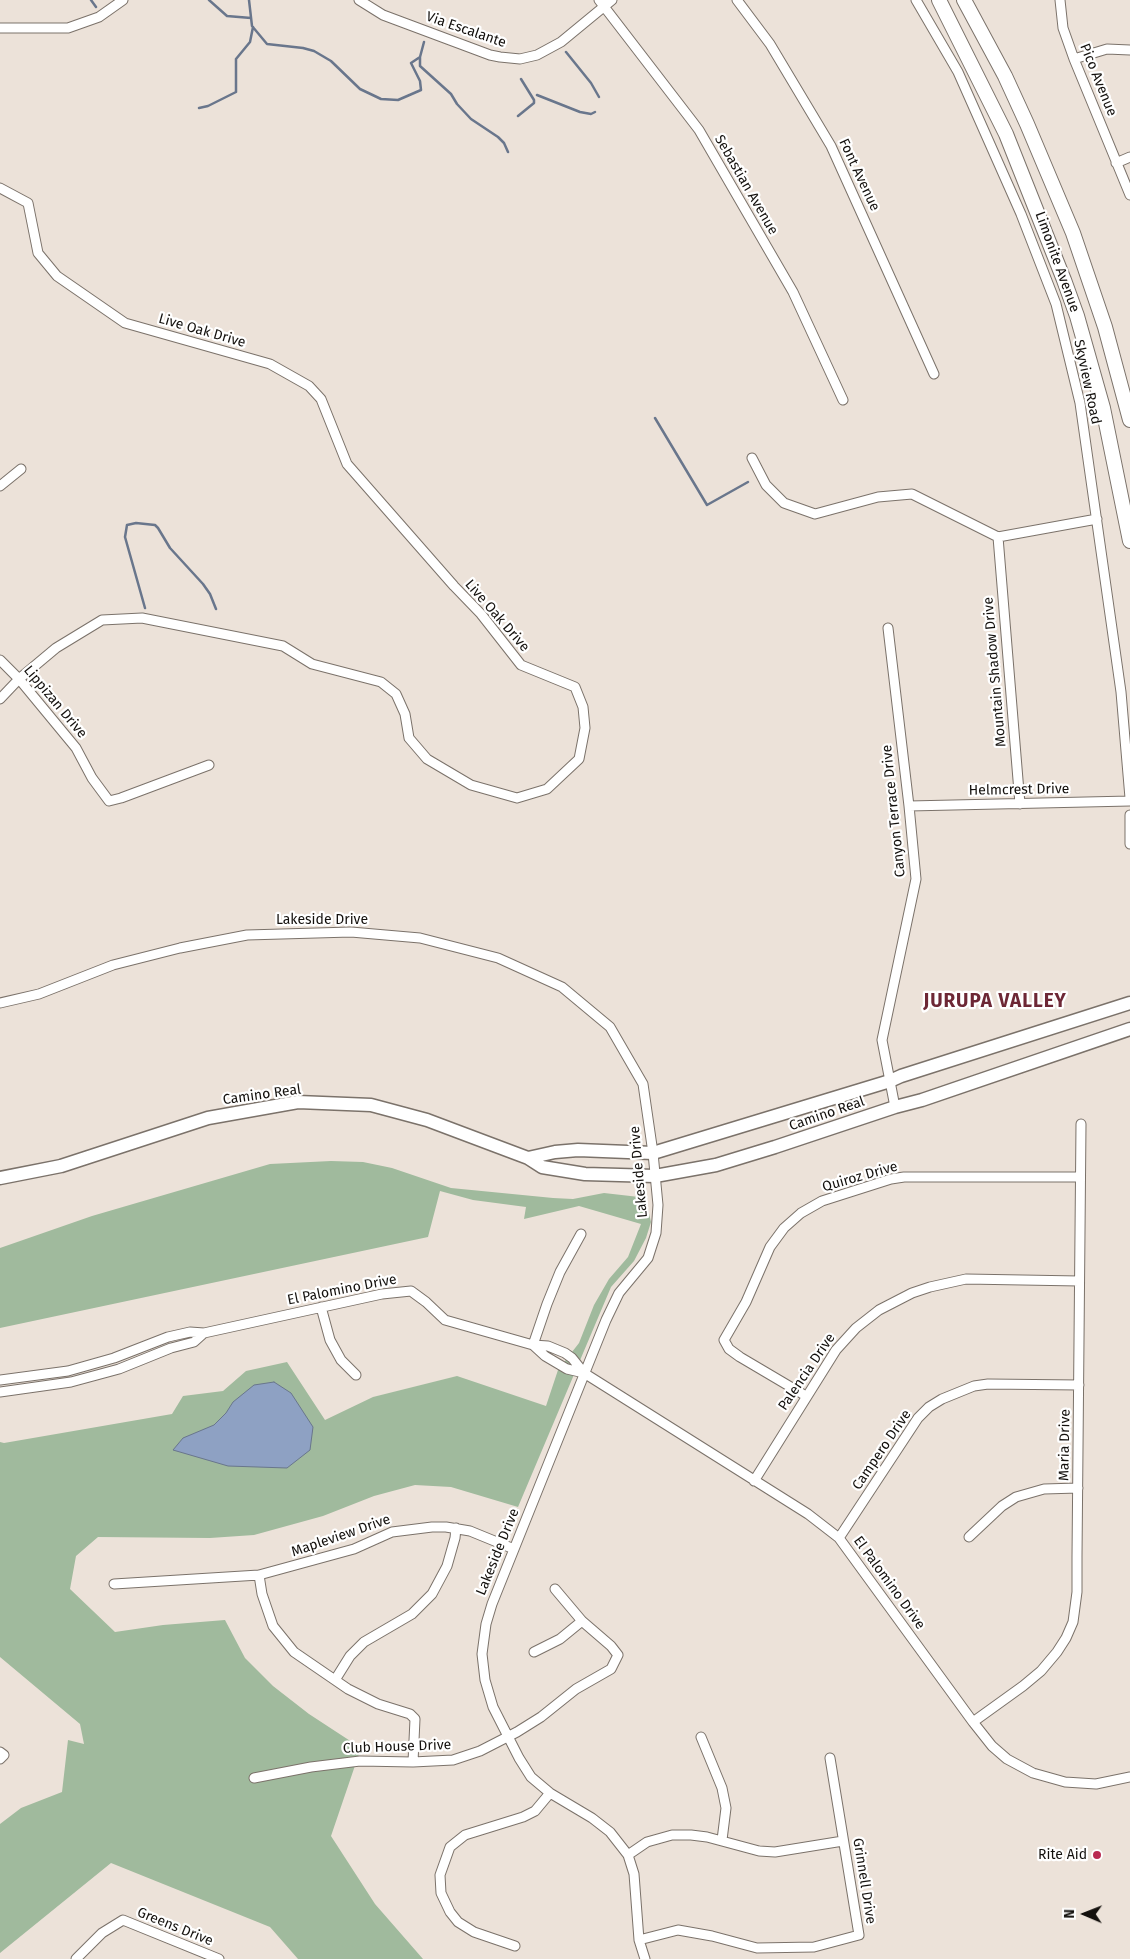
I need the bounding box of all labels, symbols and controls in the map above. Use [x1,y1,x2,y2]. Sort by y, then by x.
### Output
street label: Via Escalante [424,8,508,52]
street label: Pico Avenue [1076,41,1120,119]
street label: Sebastian Avenue [711,132,781,238]
street label: Font Avenue [835,136,883,214]
street label: Limonite Avenue [1031,209,1083,315]
street label: Live Oak Drive [156,311,248,351]
street label: Skyview Road [1070,338,1104,426]
street label: Live Oak Drive [461,577,533,655]
street label: Mountain Shadow Drive [980,596,1010,748]
street label: Lippizan Drive [20,662,90,742]
street label: Canyon Terrace Drive [879,744,909,878]
street label: Helmcrest Drive [969,781,1069,799]
street label: Lakeside Drive [276,912,368,928]
district label: JURUPA VALLEY [922,991,1068,1013]
street label: Camino Real [222,1081,302,1109]
street label: Camino Real [787,1093,867,1135]
street label: Lakeside Drive [627,1125,651,1219]
street label: Quiroz Drive [820,1158,900,1196]
street label: El Palomino Drive [286,1271,398,1309]
street label: Palencia Drive [775,1330,839,1414]
street label: Campero Drive [849,1407,915,1493]
street label: Maria Drive [1056,1409,1074,1481]
street label: Lakeside Drive [473,1506,523,1598]
street label: Mapleview Drive [289,1511,393,1561]
street label: El Palomino Drive [850,1533,928,1633]
street label: Club House Drive [342,1737,452,1757]
street label: Grinnell Drive [849,1837,879,1925]
place label: Rite Aid [1038,1847,1087,1863]
marker: Rite Aid [1091,1849,1103,1861]
north arrow [1060,1889,1110,1939]
street label: Greens Drive [135,1904,215,1950]
text: N [1061,1909,1078,1919]

